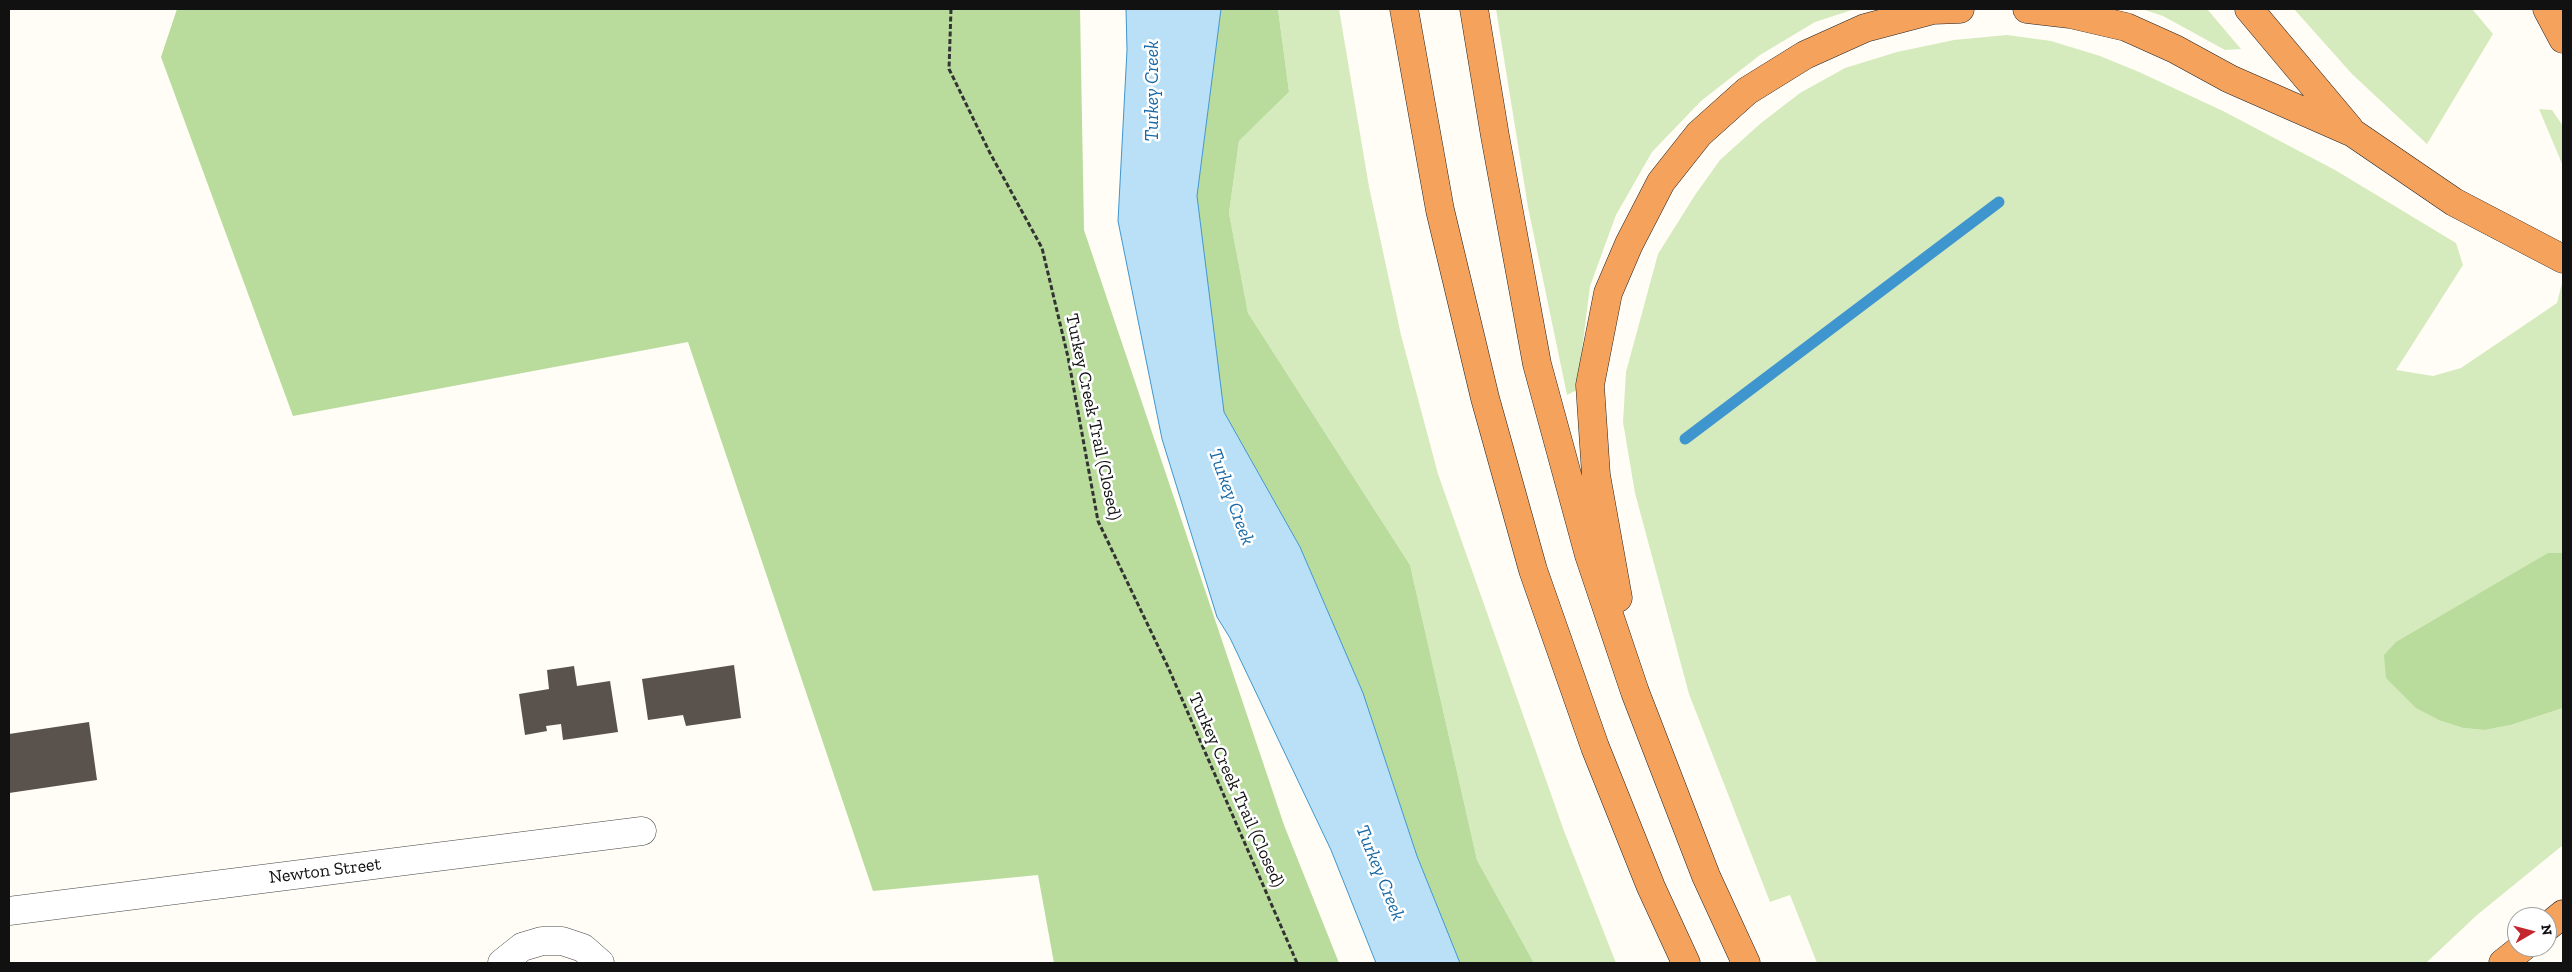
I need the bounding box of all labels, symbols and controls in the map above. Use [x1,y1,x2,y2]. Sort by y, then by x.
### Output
water label: Turkey Creek [1142,41,1164,141]
street label: Turkey Creek Trail (Closed) [1061,312,1125,522]
water label: Turkey Creek [1203,446,1259,548]
street label: Turkey Creek Trail (Closed) [1183,689,1289,891]
water label: Turkey Creek [1351,822,1409,924]
street label: Newton Street [268,853,382,889]
north arrow [2507,907,2557,957]
text: N [2537,924,2556,936]

